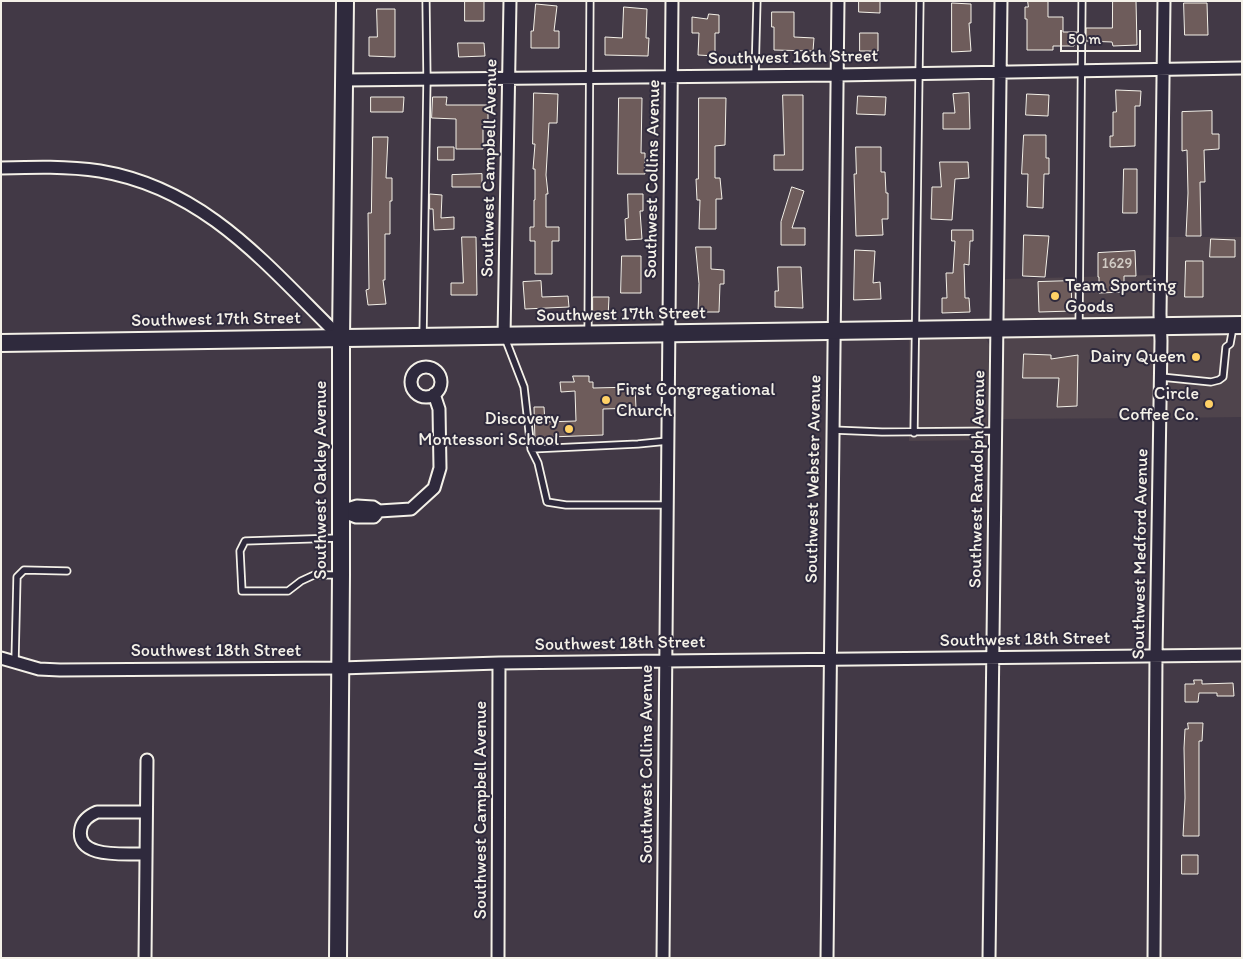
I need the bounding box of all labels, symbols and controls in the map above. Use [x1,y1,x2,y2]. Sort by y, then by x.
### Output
scale bar [1063,20,1144,52]
text: 50 m [1068,30,1101,48]
street label: Southwest 16th Street [708,46,878,70]
street label: Southwest Campbell Avenue [477,59,503,277]
street label: Southwest Collins Avenue [640,79,666,279]
house number: 1629 [1102,255,1132,273]
place label: Team Sporting Goods [1065,275,1176,318]
marker: Team Sporting Goods [1049,290,1061,302]
street label: Southwest 17th Street [536,303,706,327]
street label: Southwest 17th Street [131,308,301,332]
place label: Dairy Queen [1090,346,1186,368]
marker: Dairy Queen [1190,351,1202,363]
street label: Southwest Randolph Avenue [965,370,991,588]
street label: Southwest Webster Avenue [801,375,827,583]
place label: First Congregational Church [616,379,775,422]
street label: Southwest Oakley Avenue [310,381,332,579]
place label: Circle Coffee Co. [1119,383,1199,426]
marker: First Congregational Church [600,394,612,406]
marker: Circle Coffee Co. [1203,398,1215,410]
place label: Discovery Montessori School [418,408,559,450]
marker: Discovery Montessori School [563,423,575,435]
street label: Southwest Medford Avenue [1128,448,1154,660]
street label: Southwest 18th Street [939,628,1111,652]
street label: Southwest 18th Street [534,632,706,656]
street label: Southwest 18th Street [131,640,301,662]
street label: Southwest Collins Avenue [636,665,658,863]
street label: Southwest Campbell Avenue [470,701,492,919]

